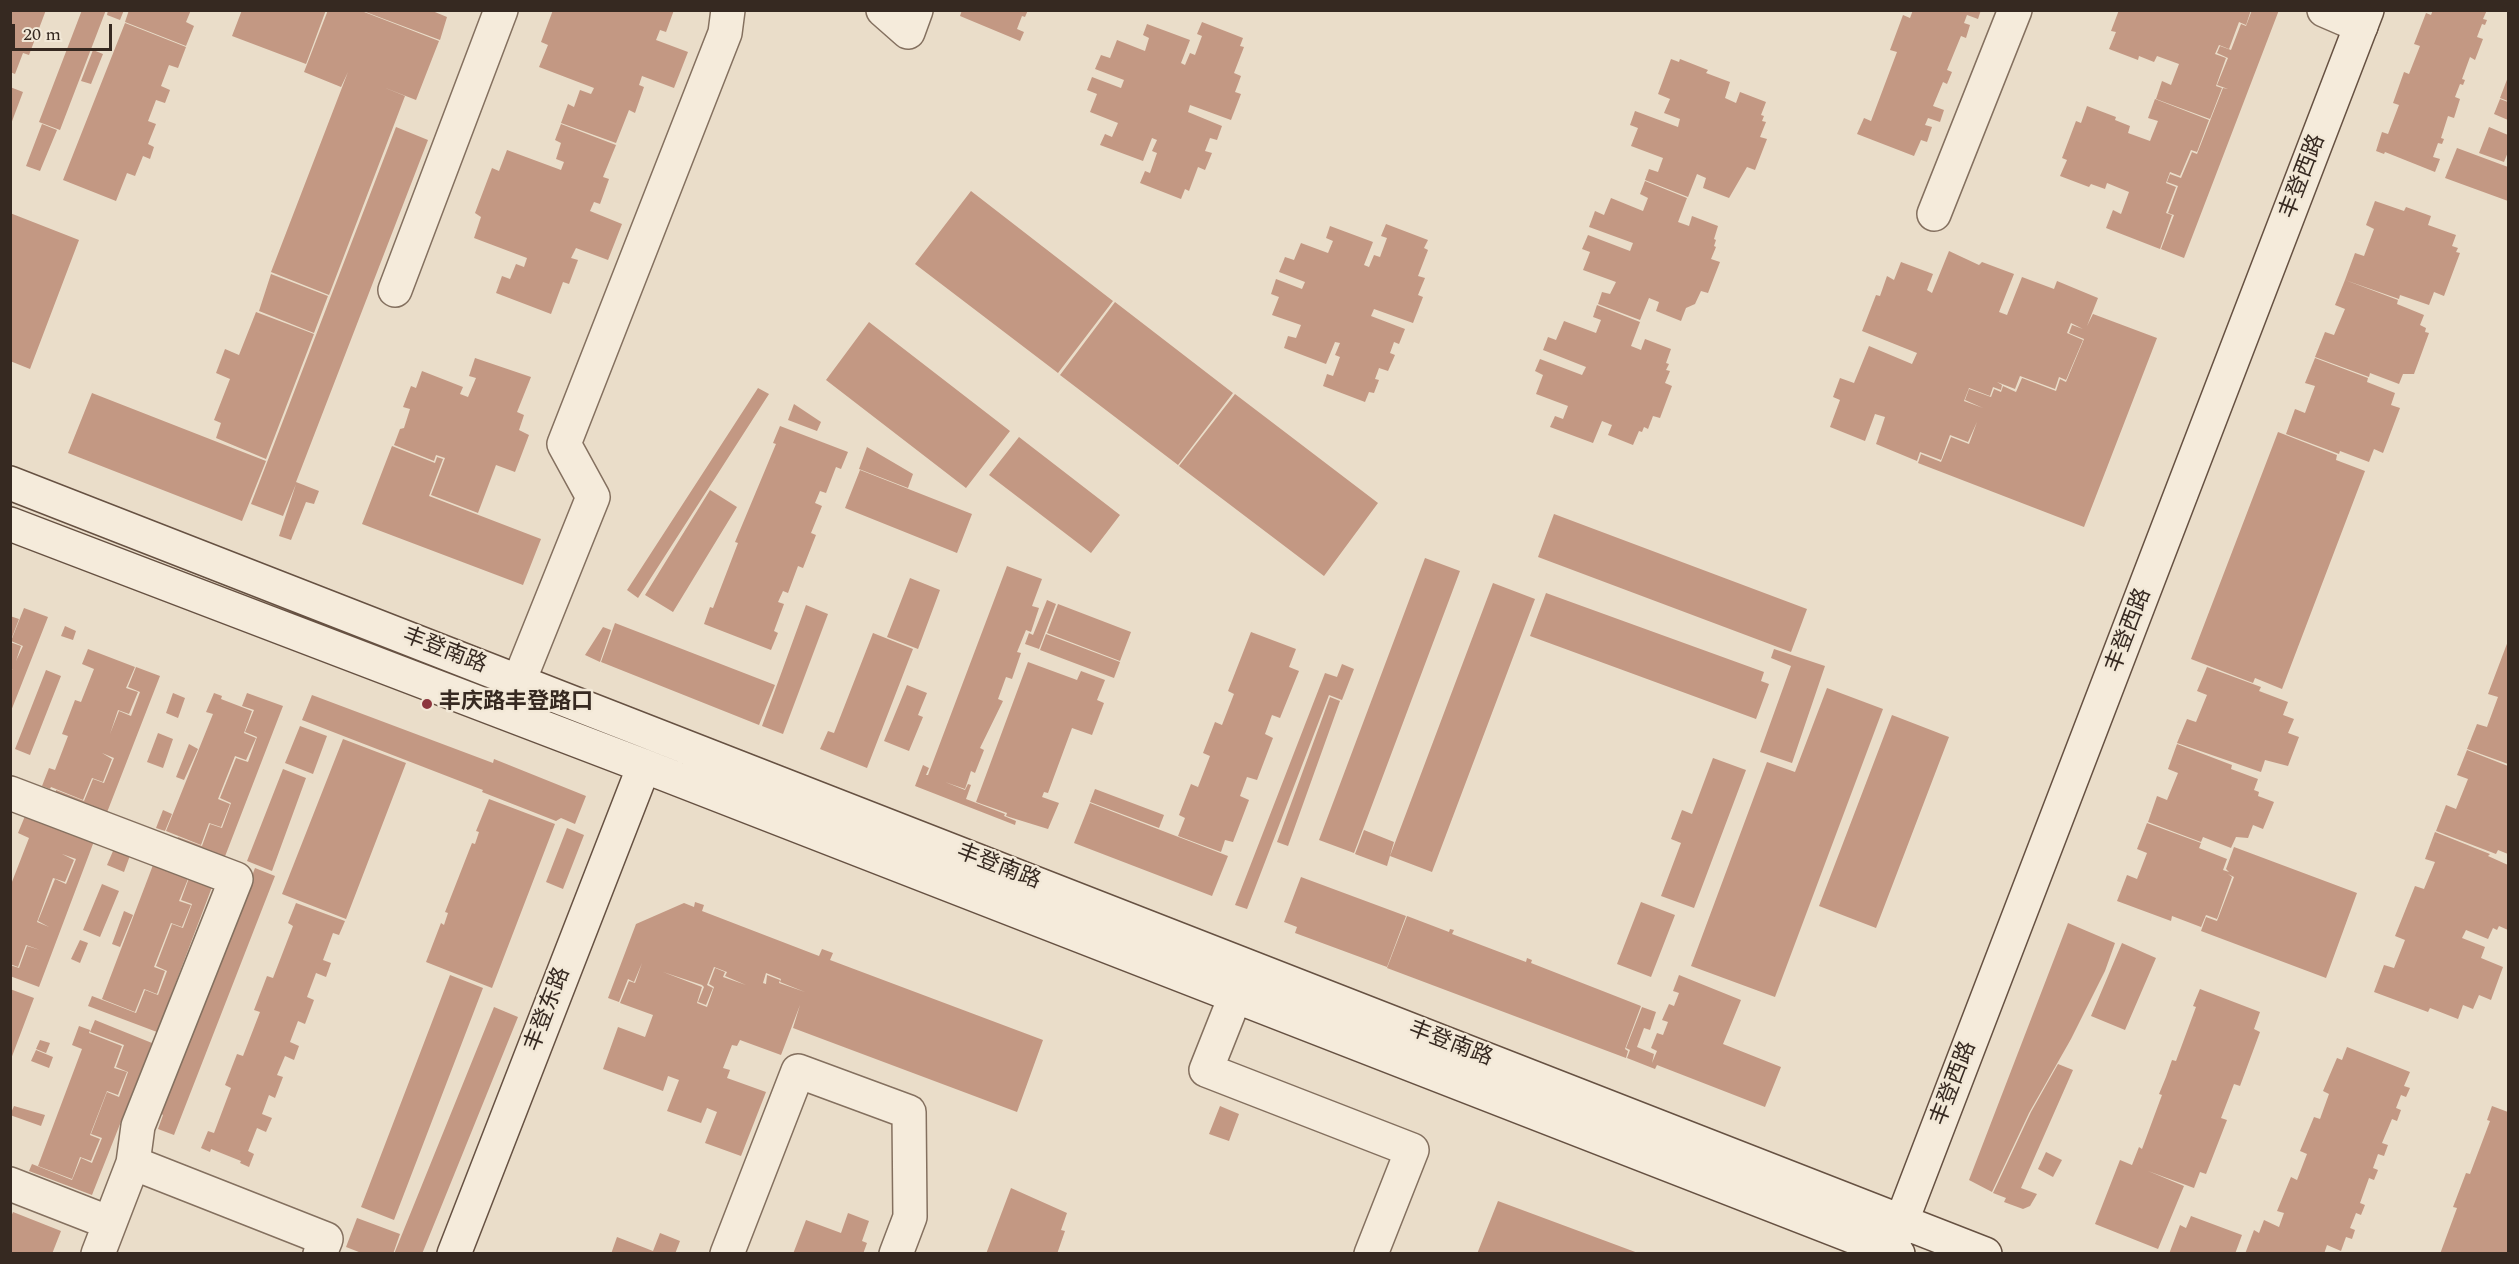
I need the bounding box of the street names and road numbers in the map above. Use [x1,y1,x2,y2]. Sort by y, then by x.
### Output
street label: 丰登西路 [2276,131,2332,223]
street label: 丰登西路 [2102,585,2158,677]
street label: 丰登南路 [398,624,490,680]
street label: 丰登南路 [952,840,1044,896]
street label: 丰登东路 [521,964,577,1056]
street label: 丰登南路 [1404,1017,1496,1073]
street label: 丰登西路 [1927,1038,1983,1130]

